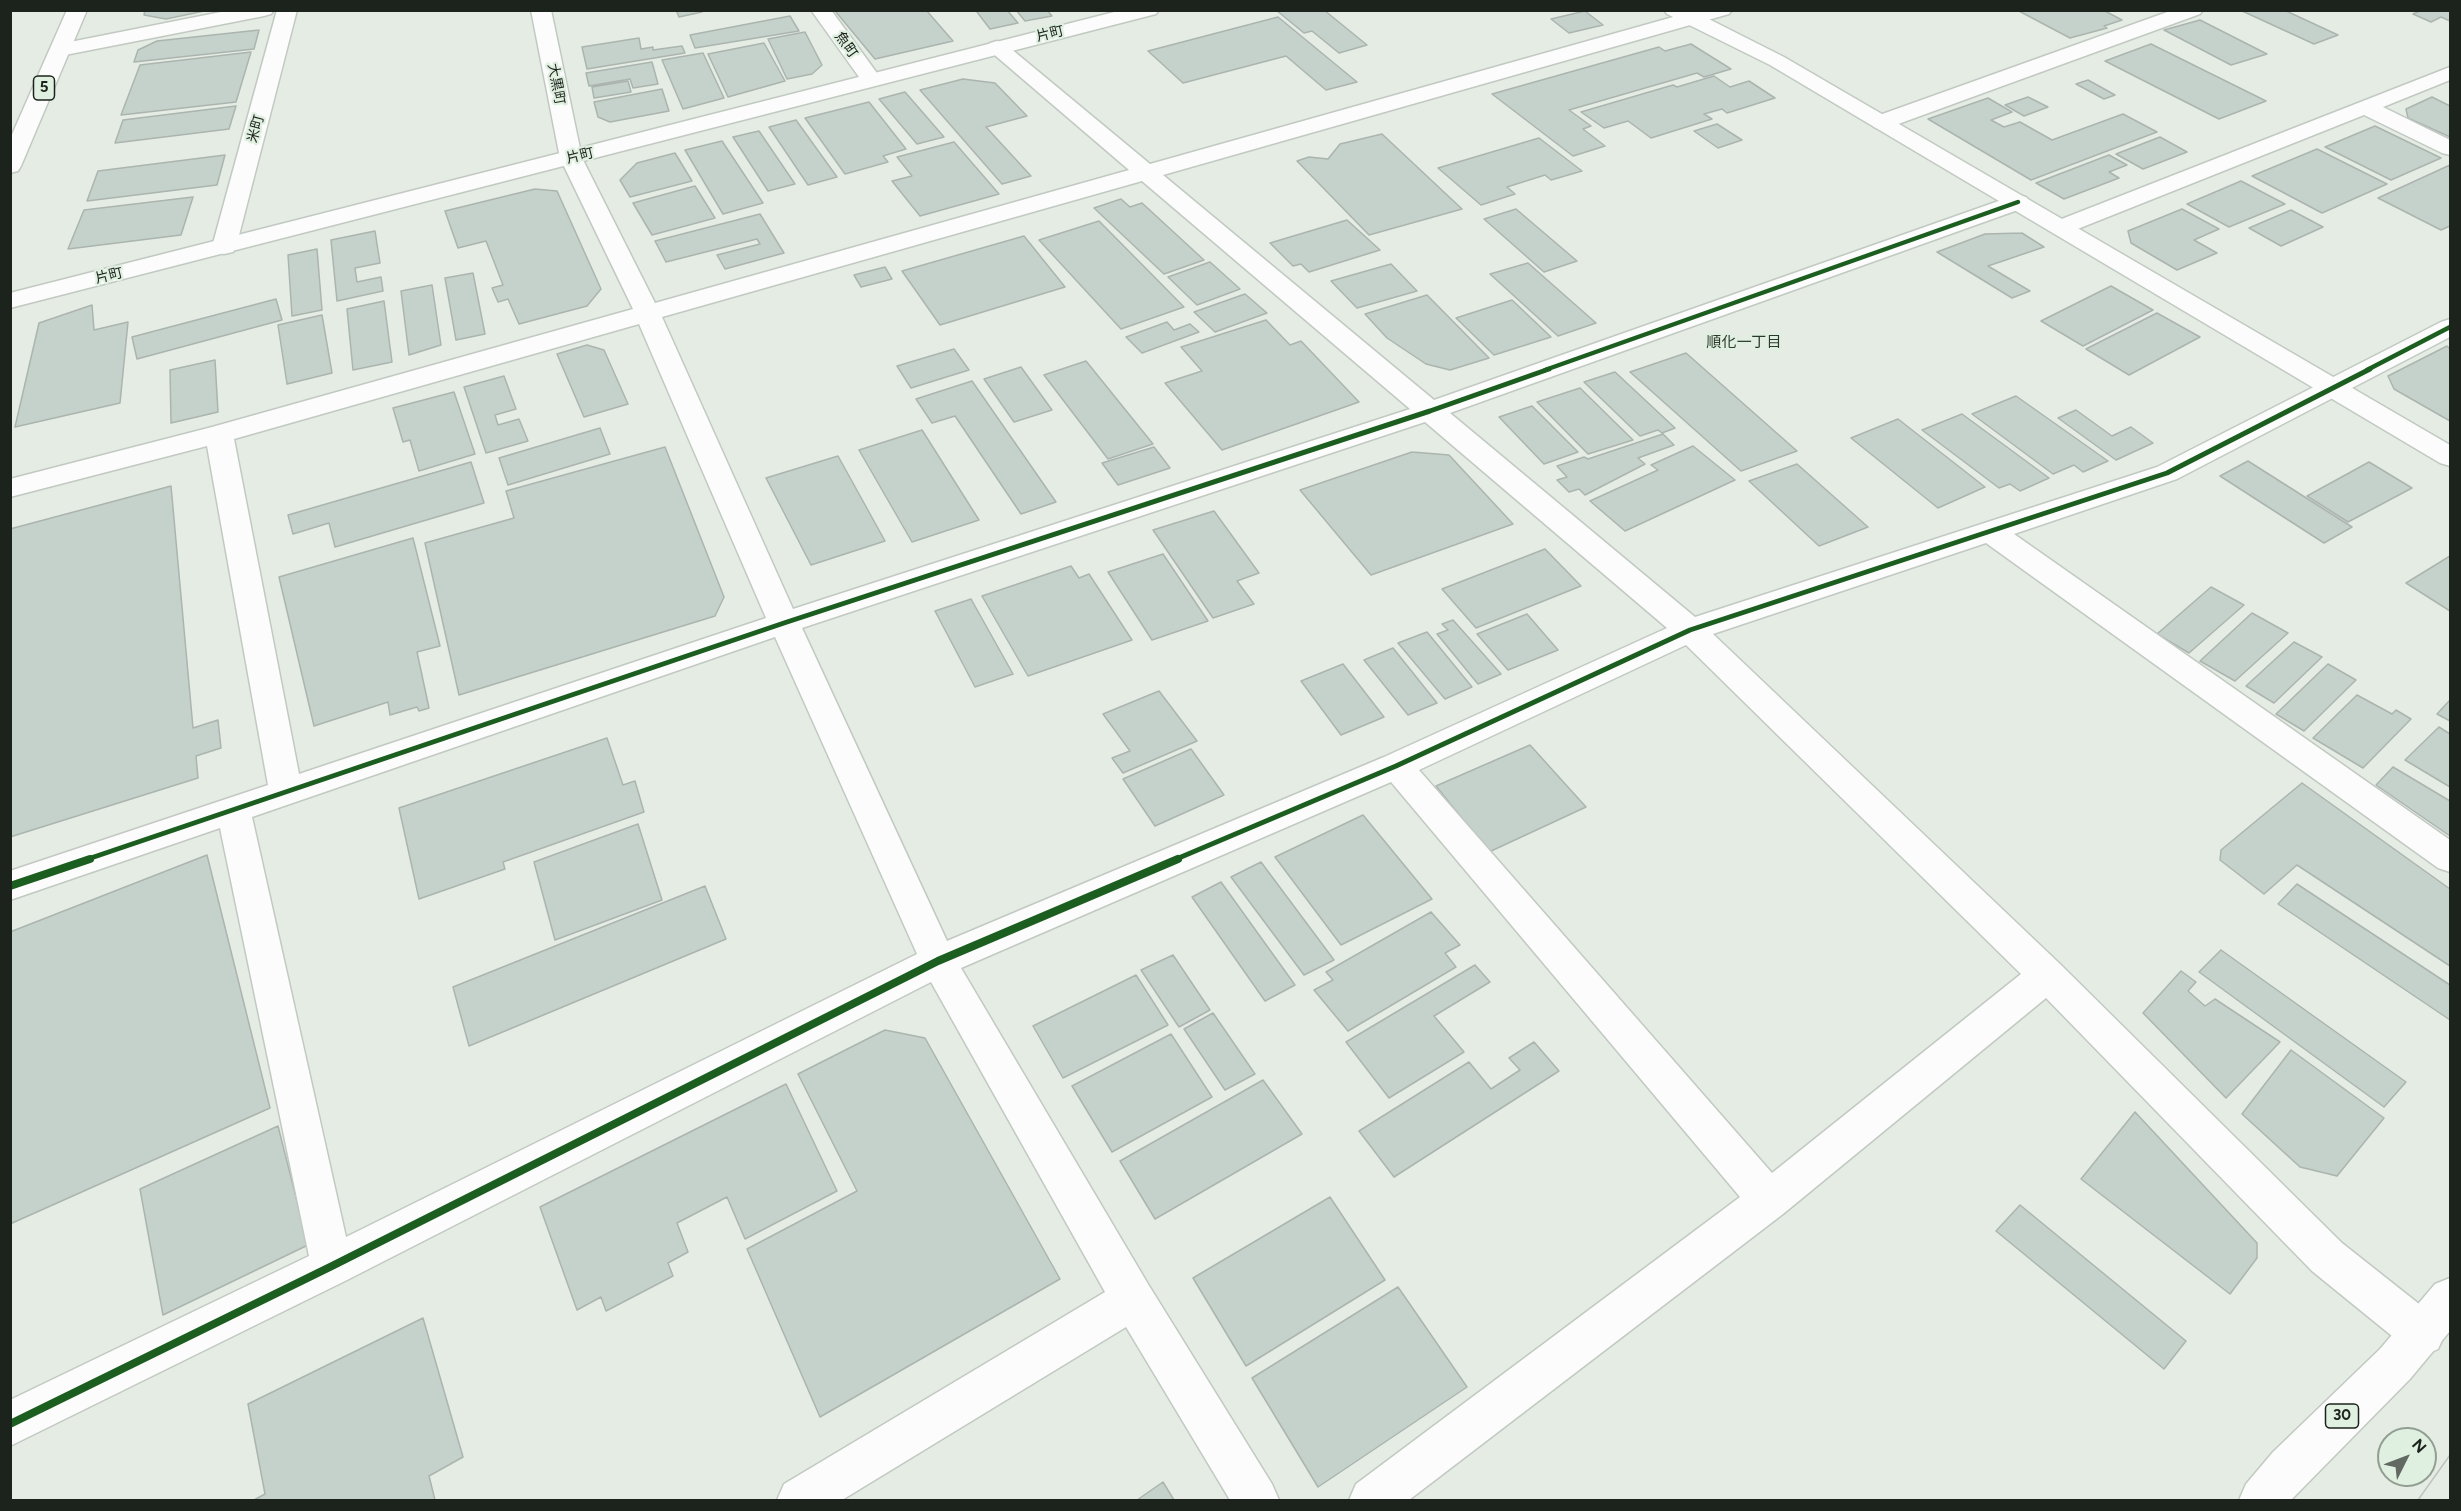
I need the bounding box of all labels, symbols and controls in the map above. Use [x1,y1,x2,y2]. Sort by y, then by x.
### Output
street label: 片町 [1034,22,1066,46]
street label: 魚町 [831,29,861,61]
street label: 大黒町 [544,62,568,106]
road number: 5 [34,76,54,100]
street label: 米町 [244,113,268,145]
street label: 片町 [564,144,596,168]
street label: 片町 [93,264,125,288]
district label: 順化一丁目 [1707,334,1781,352]
road number: 30 [2326,1404,2358,1428]
north arrow [2377,1427,2437,1487]
text: N [2408,1435,2430,1457]

